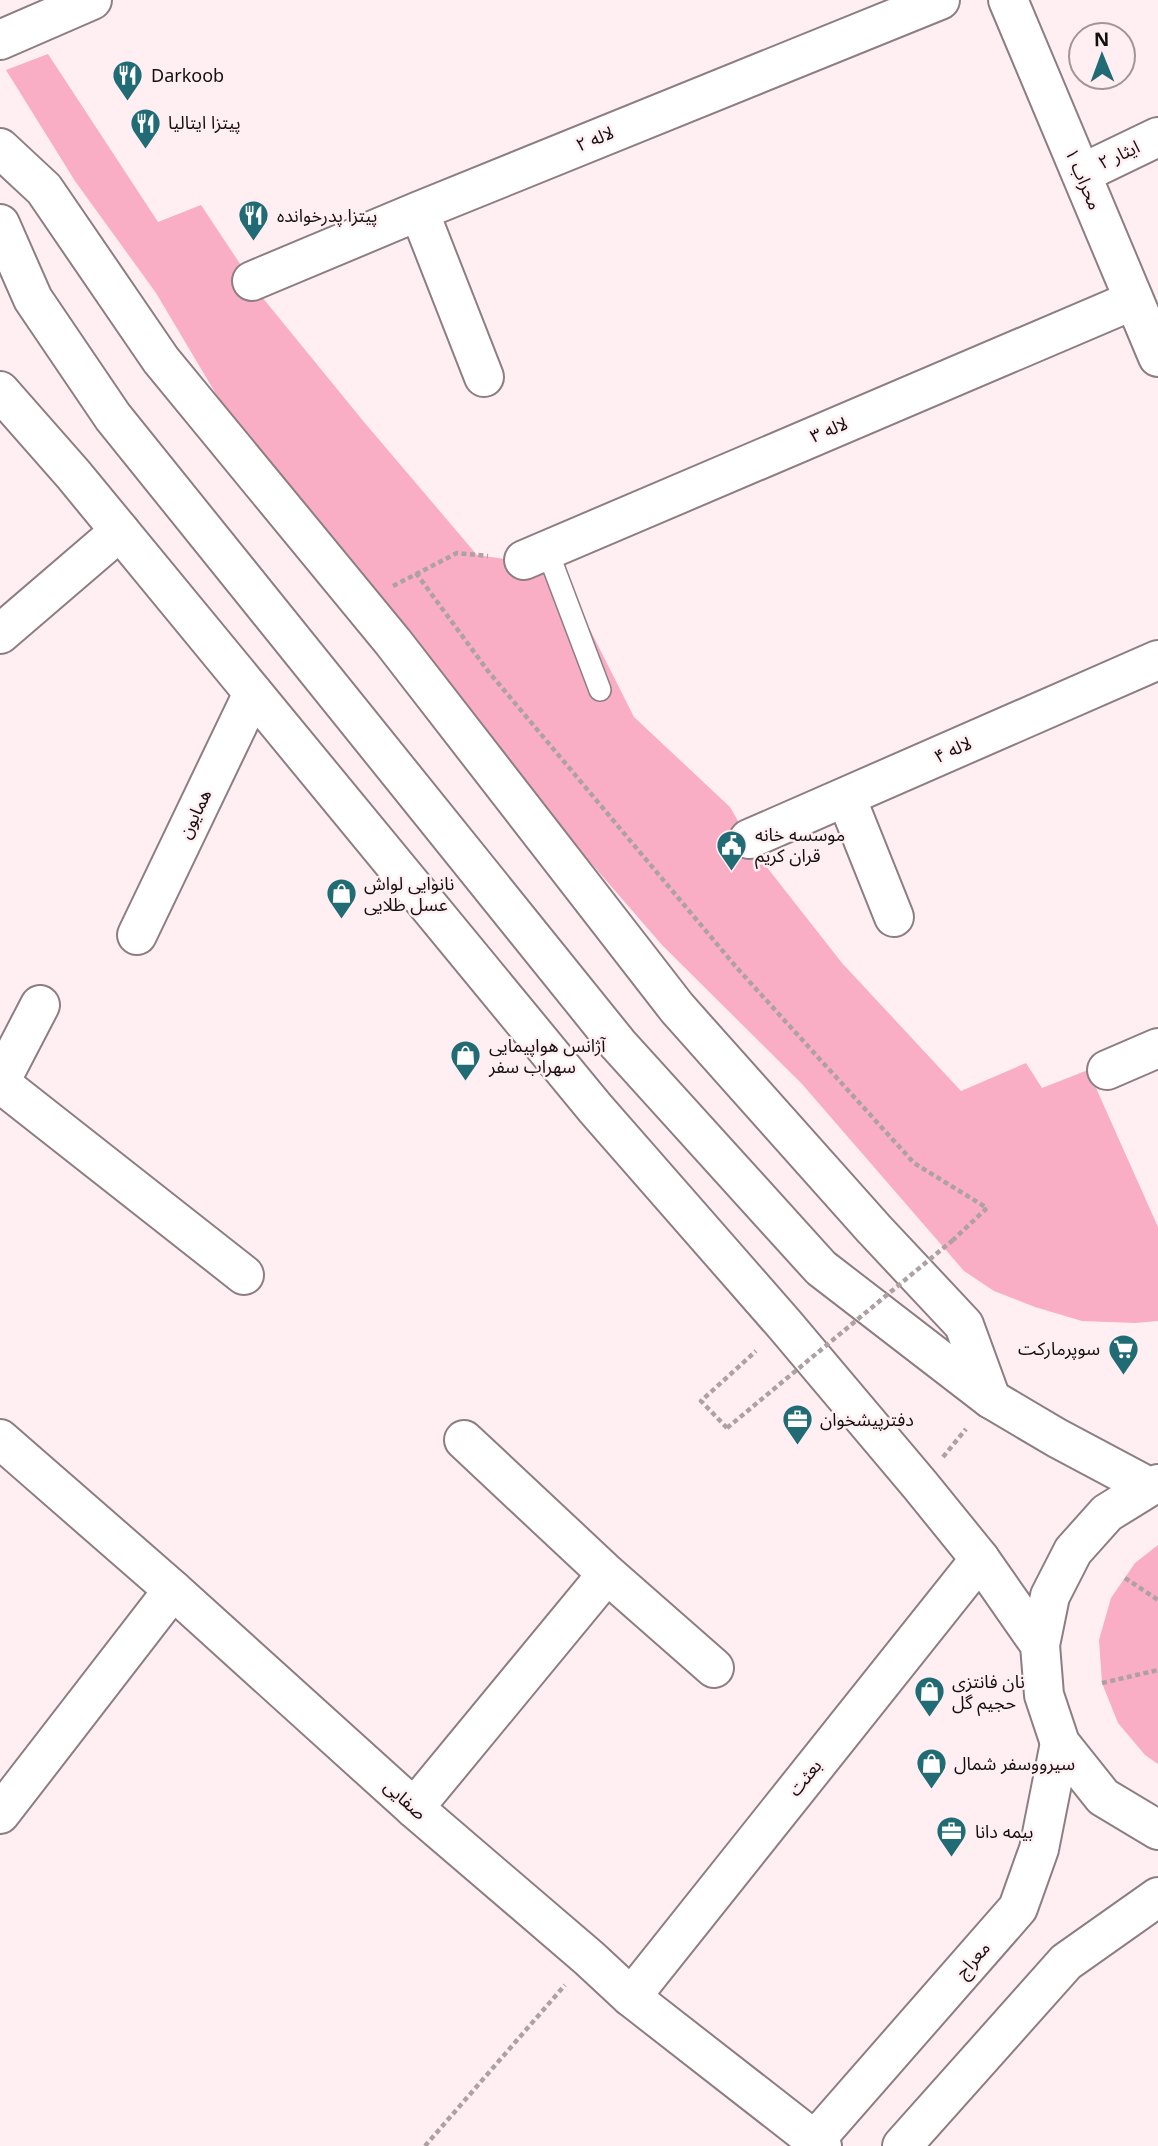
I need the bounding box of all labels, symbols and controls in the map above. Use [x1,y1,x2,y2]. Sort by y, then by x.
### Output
text: N [1094,20,1110,60]
north arrow [1067,21,1137,91]
place label: Darkoob [151,57,224,95]
restaurant icon: Darkoob [111,59,145,103]
place label: پیتزا ایتالیا [168,104,241,142]
restaurant icon: پیتزا ایتالیا [128,106,162,150]
street label: لاله ۲ [570,114,620,164]
street label: ایثار ۲ [1091,129,1147,181]
street label: محراب ۱ [1053,142,1113,216]
place label: پیتزا پدرخوانده [277,197,377,235]
restaurant icon: پیتزا پدرخوانده [237,199,271,243]
street label: لاله ۳ [804,405,854,455]
street label: لاله ۴ [928,725,978,775]
street label: همایون [166,782,224,846]
place label: موسسه خانه قران کریم [755,816,845,875]
public building icon: موسسه خانه قران کریم [715,828,749,872]
place label: نانوایی لواش عسل طلایی [364,865,454,924]
shop icon: نانوایی لواش عسل طلایی [324,877,358,921]
place label: آژانس هواپیمایی سهراب سفر [488,1027,606,1086]
shop icon: آژانس هواپیمایی سهراب سفر [449,1039,483,1083]
place label: سوپرمارکت [1018,1330,1100,1368]
supermarket icon: سوپرمارکت [1106,1332,1140,1376]
place label: دفترپیشخوان [820,1401,914,1439]
office icon: دفترپیشخوان [780,1403,814,1447]
place label: نان فانتزی حجیم گل [952,1663,1025,1722]
shop icon: نان فانتزی حجیم گل [912,1675,946,1719]
place label: سیرووسفر شمال [954,1745,1075,1783]
shop icon: سیرووسفر شمال [914,1747,948,1791]
street label: بعثت [777,1750,833,1806]
street label: صفایی [374,1769,436,1831]
place label: بیمه دانا [975,1813,1033,1851]
office icon: بیمه دانا [935,1815,969,1859]
street label: معراج [945,1932,1001,1988]

